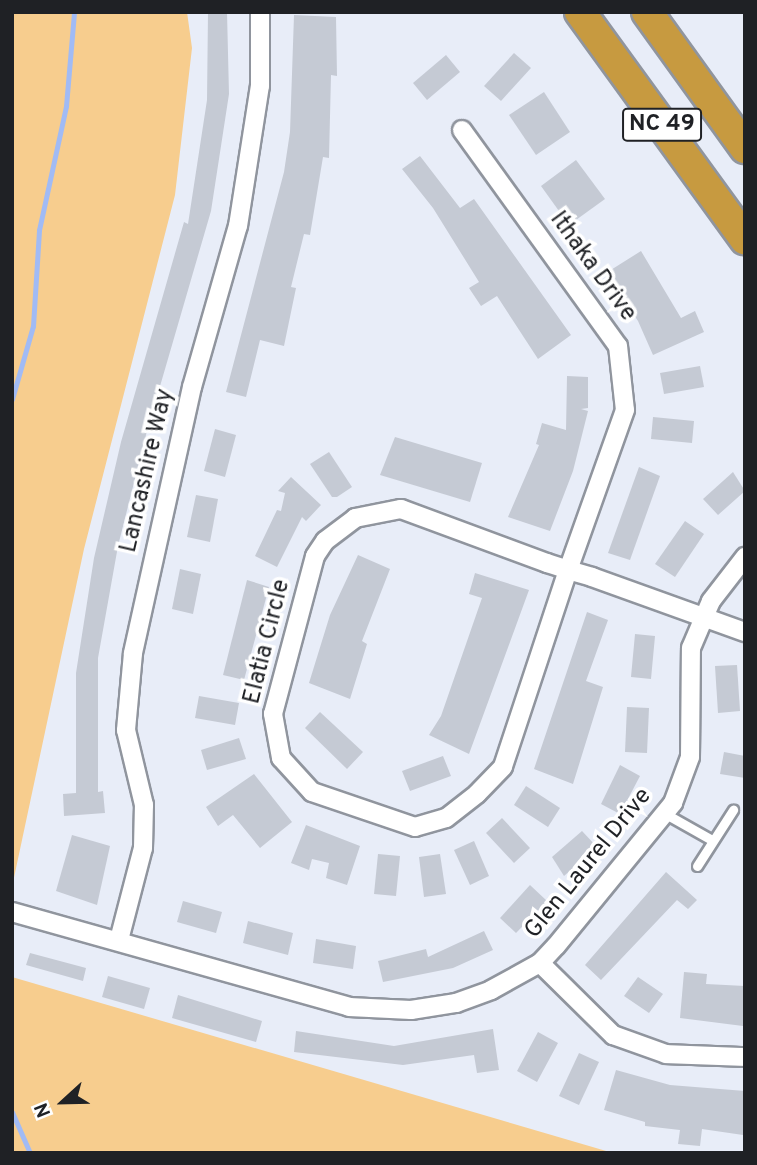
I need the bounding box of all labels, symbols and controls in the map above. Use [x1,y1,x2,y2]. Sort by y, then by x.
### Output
road number: NC 49 [622,106,702,144]
street label: Ithaka Drive [542,206,642,328]
street label: Lancashire Way [115,386,181,556]
street label: Elatia Circle [239,577,297,707]
street label: Glen Laurel Drive [520,783,658,945]
north arrow [28,1067,98,1137]
text: N [30,1099,57,1121]

